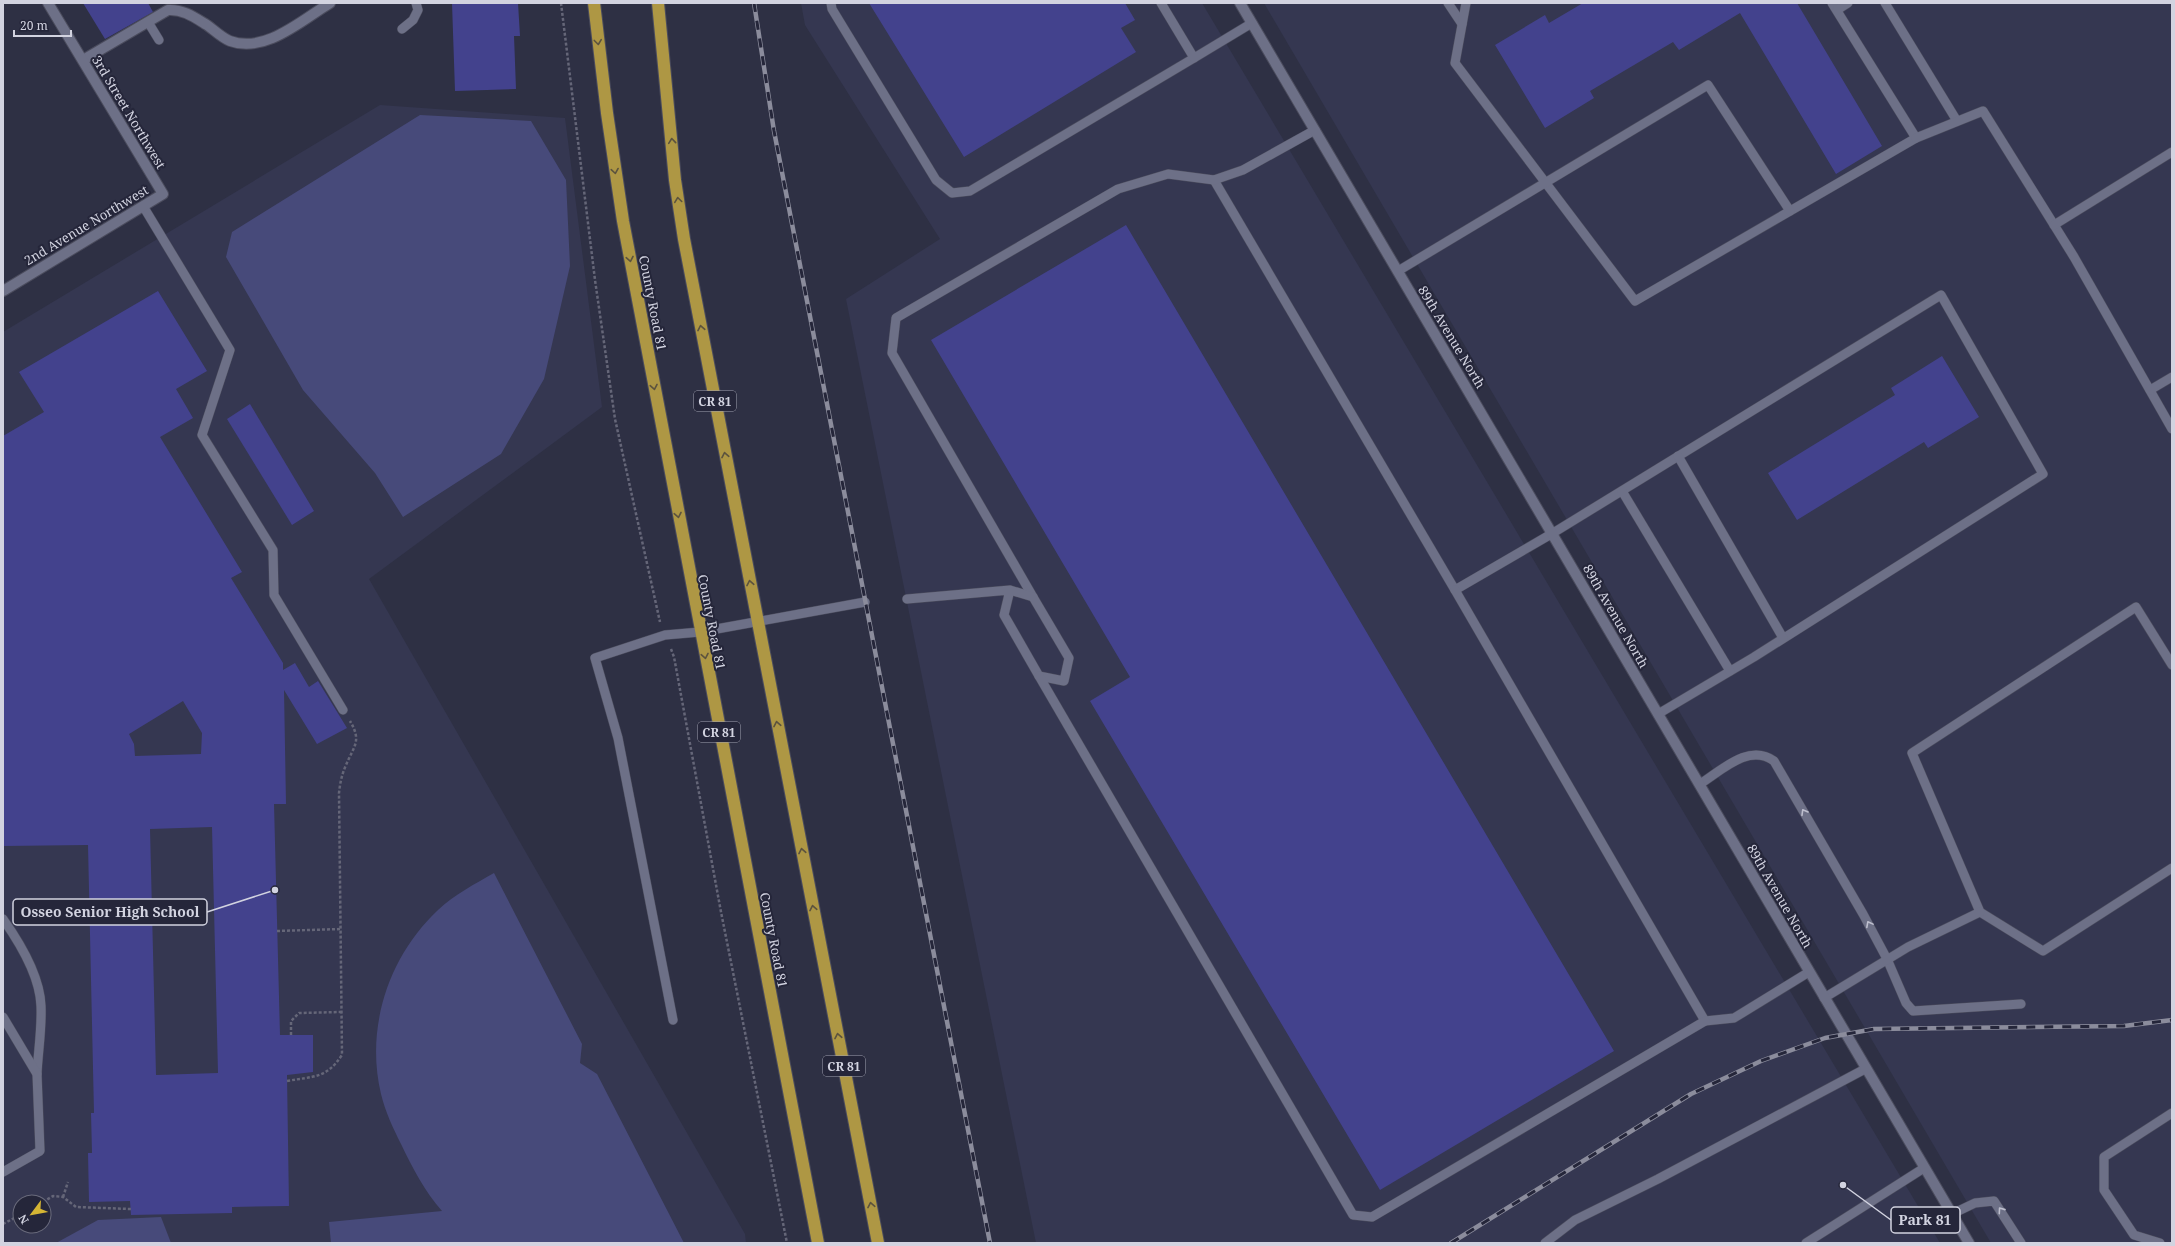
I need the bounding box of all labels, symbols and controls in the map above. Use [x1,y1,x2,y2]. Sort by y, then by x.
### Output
scale bar [14,12,71,38]
text: 20 m [20,17,48,34]
one-way arrow [593,39,602,45]
street label: 3rd Street Northwest [88,52,170,172]
one-way arrow [667,138,676,144]
one-way arrow [610,168,619,174]
street label: 2nd Avenue Northwest [21,181,152,269]
one-way arrow [674,197,683,203]
street label: County Road 81 [635,254,671,352]
one-way arrow [625,256,634,262]
street label: 89th Avenue North [1414,282,1490,392]
one-way arrow [697,324,706,331]
one-way arrow [649,384,658,390]
road number: CR 81 [694,391,736,411]
one-way arrow [722,452,730,458]
one-way arrow [673,511,682,518]
street label: 89th Avenue North [1579,561,1653,671]
street label: County Road 81 [694,573,730,671]
one-way arrow [746,580,754,586]
one-way arrow [700,653,708,659]
one-way arrow [773,720,781,727]
road number: CR 81 [698,722,740,742]
one-way arrow [1801,809,1808,816]
street label: 89th Avenue North [1743,841,1817,951]
one-way arrow [798,848,806,854]
street label: County Road 81 [756,891,792,989]
callout: Osseo Senior High School [13,899,207,925]
text: Osseo Senior High School [21,902,199,921]
one-way arrow [809,905,817,911]
one-way arrow [1866,921,1873,929]
one-way arrow [834,1033,842,1039]
road number: CR 81 [823,1056,865,1076]
north arrow [12,1194,52,1234]
one-way arrow [867,1202,875,1208]
callout: Park 81 [1891,1207,1960,1233]
one-way arrow [1999,1207,2006,1214]
text: Park 81 [1898,1210,1952,1229]
text: N [14,1212,32,1227]

